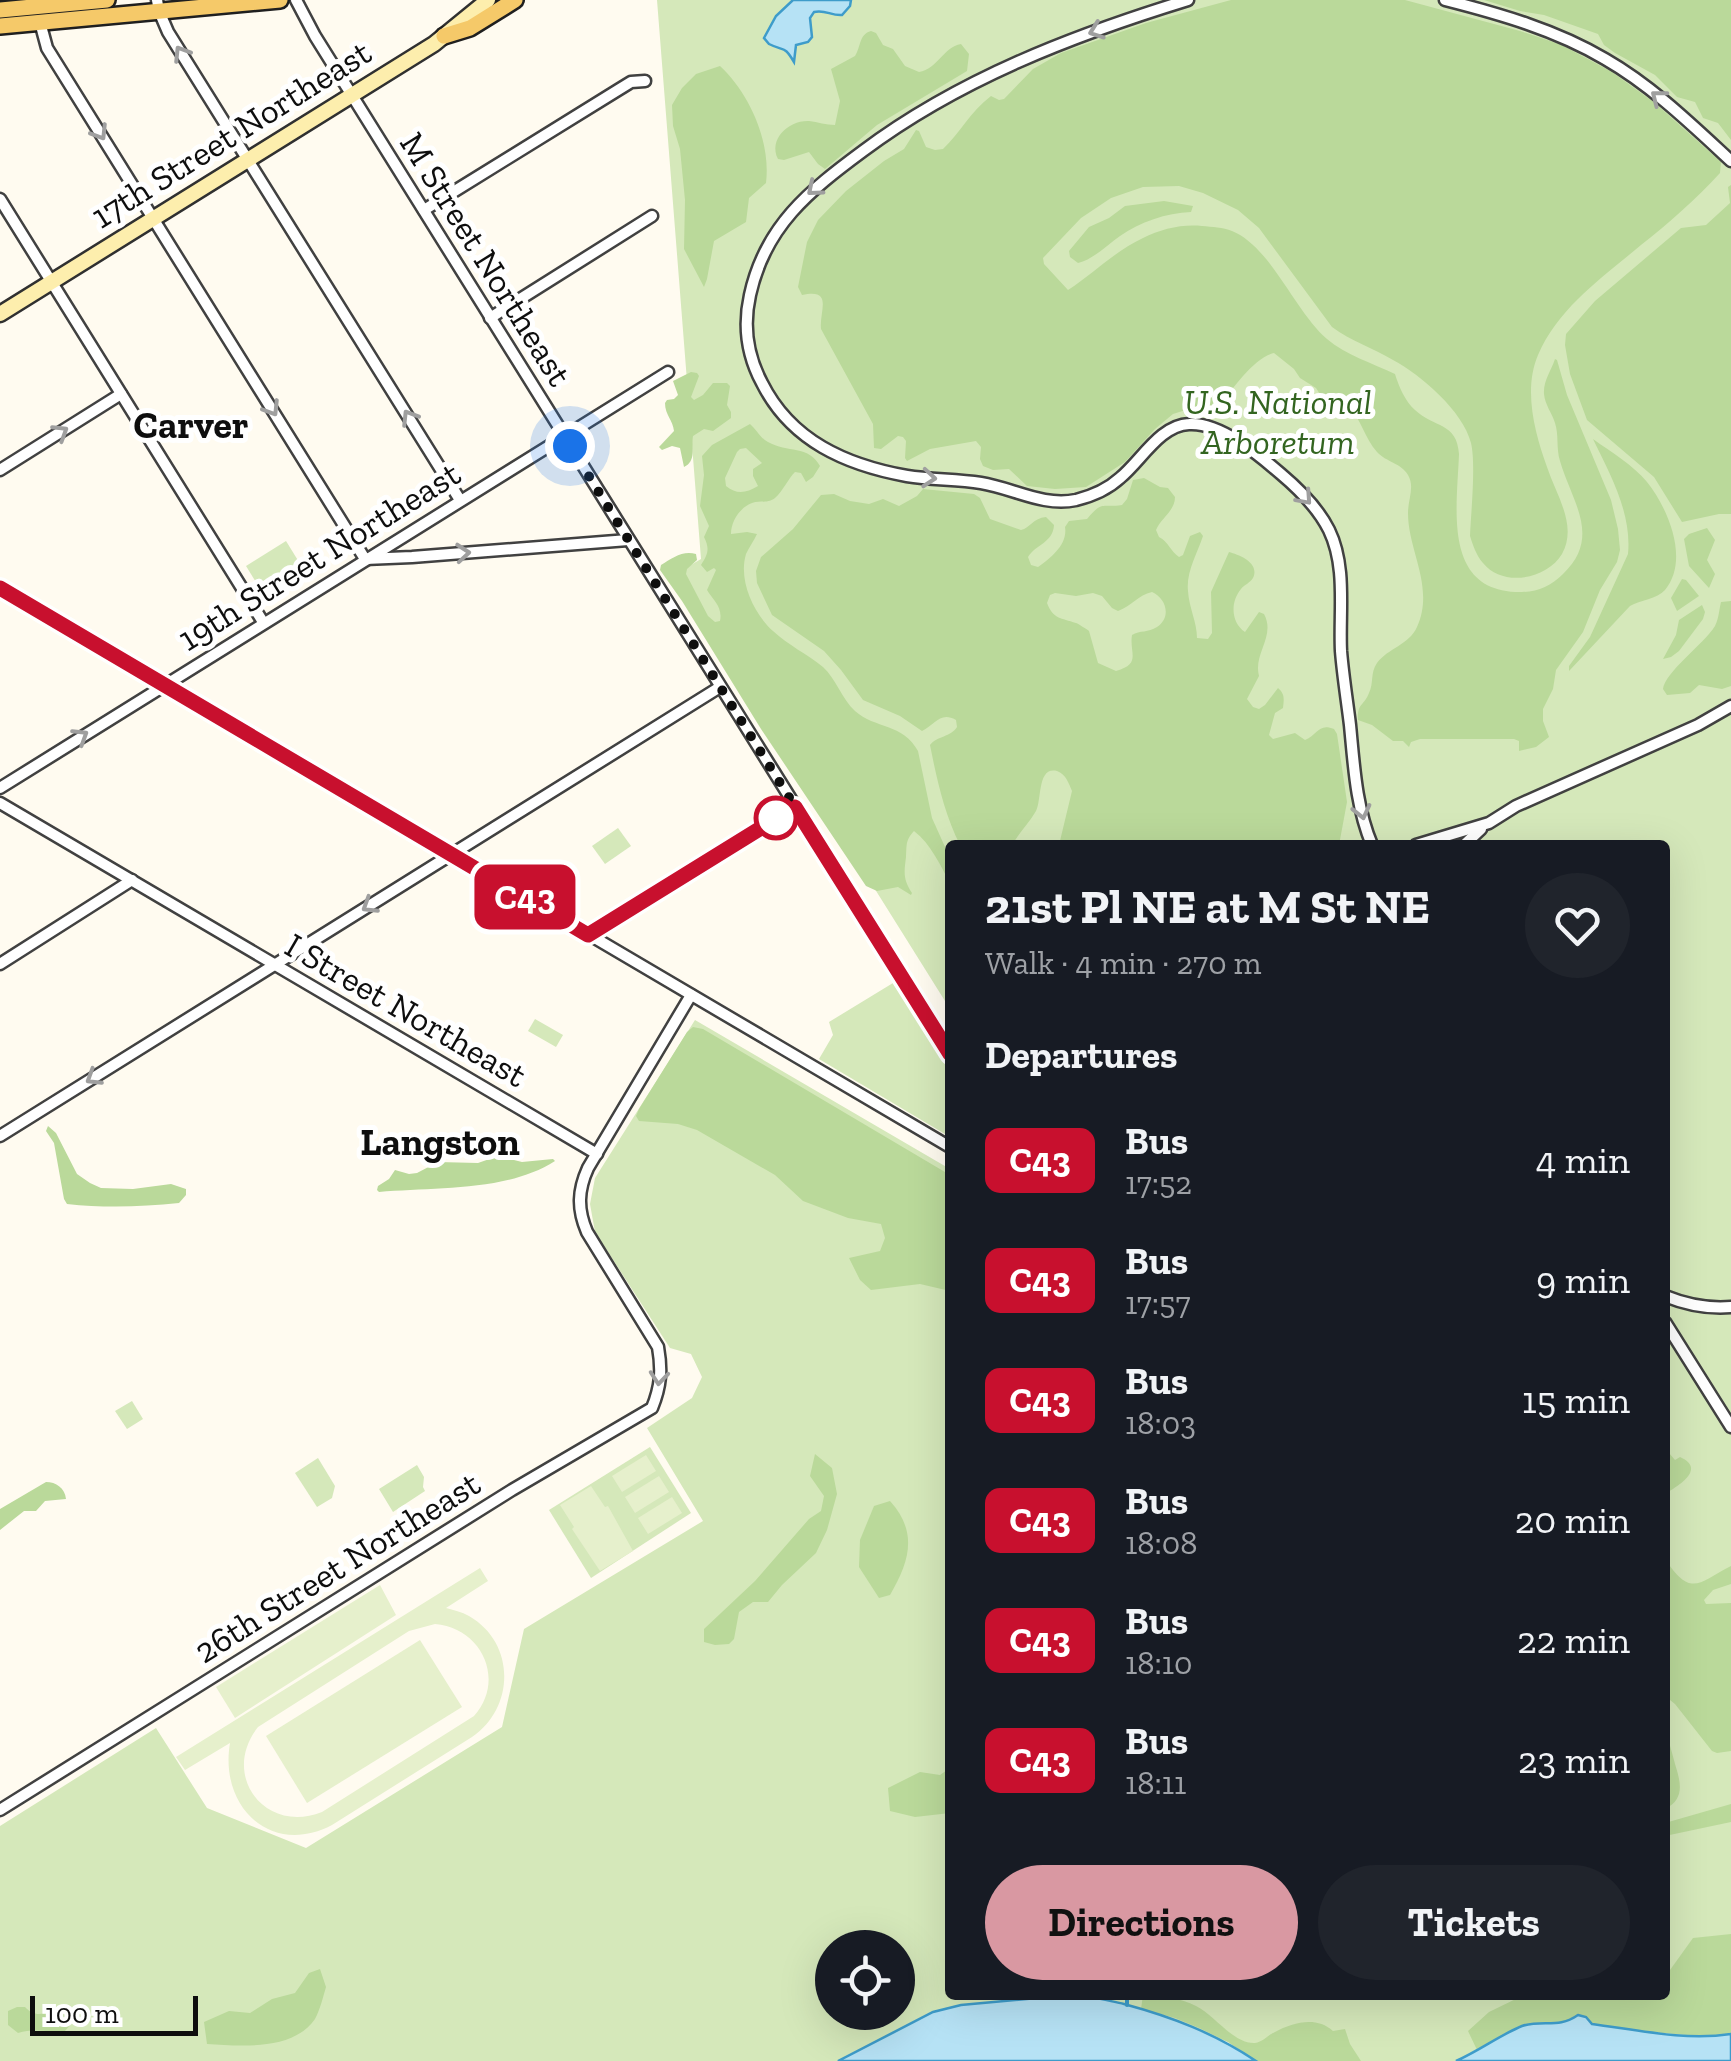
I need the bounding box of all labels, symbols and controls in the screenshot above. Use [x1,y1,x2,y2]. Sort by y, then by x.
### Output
one-way arrow [1088,19,1105,40]
street label: 17th Street Northeast [83,31,379,237]
one-way arrow [175,45,194,63]
one-way arrow [1651,91,1669,108]
one-way arrow [88,123,107,141]
street label: M Street Northeast [391,124,581,394]
one-way arrow [808,177,826,195]
park label: U.S. National Arboretum [1184,381,1372,463]
one-way arrow [260,398,279,416]
district label: Carver [134,402,249,448]
one-way arrow [402,410,421,428]
your location [545,421,595,471]
one-way arrow [50,425,68,444]
street label: 19th Street Northeast [170,452,468,660]
one-way arrow [921,466,937,488]
one-way arrow [1293,486,1311,505]
one-way arrow [455,543,471,565]
one-way arrow [71,729,89,748]
unlabelled marker [755,797,797,839]
one-way arrow [1350,803,1371,820]
line badge: C43 [468,864,582,930]
button: heart [1525,873,1630,978]
text: C43 [494,876,556,918]
text: 21st Pl NE at M St NE [985,878,1430,935]
one-way arrow [362,894,380,913]
street label: I Street Northeast [278,924,534,1096]
text: Walk · 4 min · 270 m [985,944,1261,982]
text: Departures [985,1032,1177,1078]
one-way arrow [86,1066,104,1085]
text: Bus [1125,1118,1188,1164]
district label: Langston [360,1119,520,1165]
text: 4 min [1536,1137,1630,1183]
text: C43 [1009,1139,1071,1181]
text: 17:52 [1125,1164,1192,1202]
text: Bus [1125,1238,1188,1284]
text: 9 min [1536,1257,1630,1303]
text: C43 [1009,1259,1071,1301]
text: 17:57 [1125,1284,1190,1322]
text: Bus [1125,1358,1188,1404]
one-way arrow [648,1370,670,1386]
text: 15 min [1522,1377,1630,1423]
text: C43 [1009,1379,1071,1421]
text: 18:03 [1125,1404,1196,1442]
street label: 26th Street Northeast [186,1462,488,1672]
text: Bus [1125,1478,1188,1524]
text: 20 min [1515,1497,1630,1543]
text: C43 [1009,1499,1071,1541]
text: 18:08 [1125,1524,1197,1562]
text: Bus [1125,1598,1188,1644]
text: 22 min [1517,1617,1630,1663]
text: C43 [1009,1619,1071,1661]
text: 18:10 [1125,1644,1192,1682]
text: Bus [1125,1718,1188,1764]
text: 23 min [1518,1737,1630,1783]
text: C43 [1009,1739,1071,1781]
text: 18:11 [1125,1764,1186,1802]
button: Directions [985,1865,1298,1980]
button: Tickets [1318,1865,1630,1980]
map controls [815,1930,915,2030]
button: locate [815,1930,915,2030]
scale bar [30,1991,198,2036]
text: 100 m [45,1997,119,2030]

